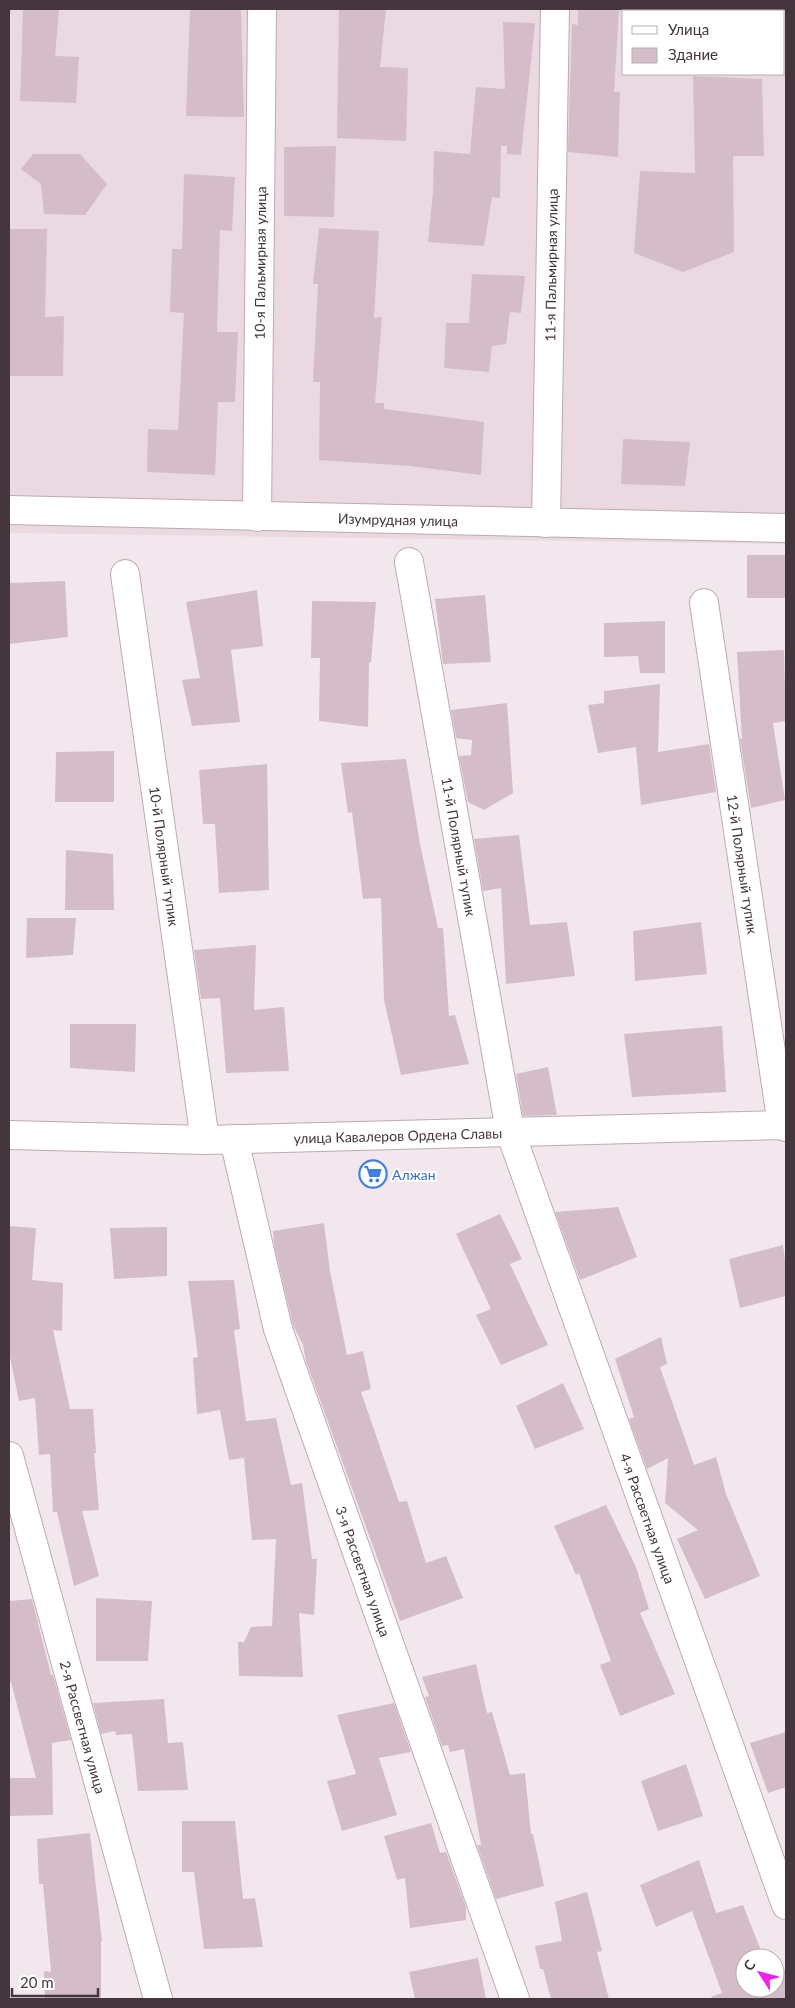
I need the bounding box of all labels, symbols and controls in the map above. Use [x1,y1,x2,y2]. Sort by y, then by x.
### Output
legend [622,10,785,75]
text: Улица [668,20,709,38]
text: Здание [668,45,718,63]
street label: 10-я Пальмирная улица [250,186,269,340]
street label: 11-я Пальмирная улица [541,188,560,342]
street label: Изумрудная улица [338,509,458,529]
street label: 11-й Полярный тупик [439,776,480,918]
street label: 10-й Полярный тупик [147,785,183,928]
street label: 12-й Полярный тупик [724,793,762,936]
street label: улица Кавалеров Ордена Славы [293,1124,502,1146]
supermarket icon: Алжан [358,1159,388,1189]
place label: Алжан [392,1166,436,1183]
street label: 4-я Рассветная улица [617,1451,679,1586]
street label: 3-я Рассветная улица [333,1504,395,1639]
street label: 2-я Рассветная улица [57,1659,110,1795]
north arrow [735,1948,785,1998]
text: С [739,1956,759,1974]
scale bar [12,1966,99,1998]
text: 20 m [20,1973,54,1991]

